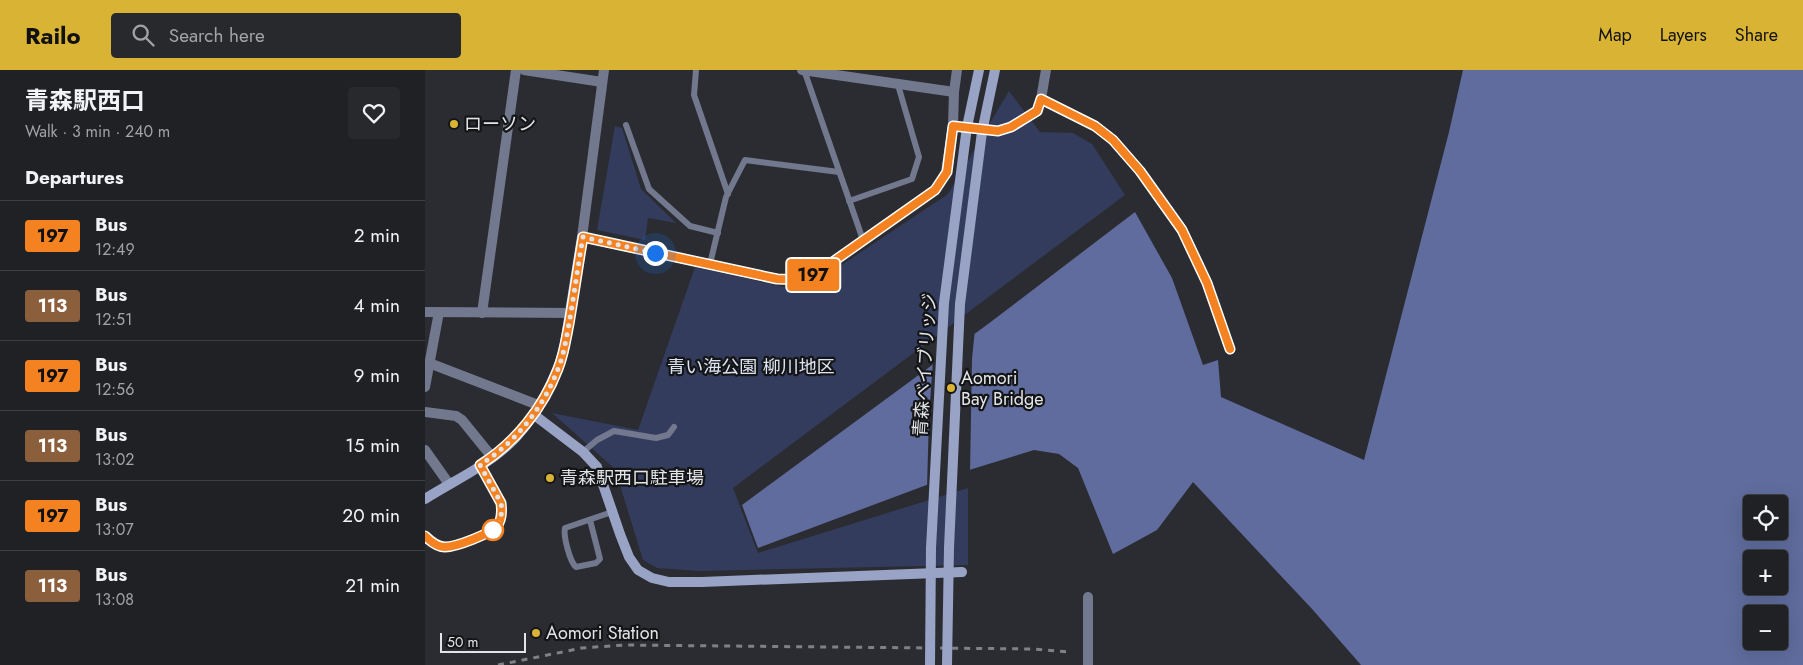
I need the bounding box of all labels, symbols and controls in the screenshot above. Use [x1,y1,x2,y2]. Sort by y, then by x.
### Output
search box [111,13,461,58]
text: Railo [25,18,81,53]
icon: search [129,21,157,49]
text: Search here [169,22,265,49]
text: Map [1598,22,1632,48]
text: Layers [1660,22,1707,48]
text: Share [1735,22,1778,48]
text: 青森駅西口 [25,83,145,118]
button: heart [348,87,400,139]
place label: ローソン [464,111,536,137]
marker: ローソン [448,118,460,130]
text: Walk · 3 min · 240 m [25,120,170,143]
text: Departures [25,164,124,191]
text: Bus [95,211,127,238]
text: 2 min [354,222,400,249]
text: 197 [37,223,68,249]
text: 12:49 [95,238,135,261]
your location [643,241,668,266]
line badge: 197 [784,259,842,291]
text: 197 [797,262,829,288]
text: Bus [95,281,127,308]
text: 4 min [353,292,400,319]
street label: 青森ベイブリッジ [907,292,943,438]
text: 113 [38,293,67,319]
text: 12:51 [95,308,132,331]
text: Bus [95,351,127,378]
park label: 青い海公園 柳川地区 [667,354,835,380]
text: 9 min [354,362,400,389]
text: 197 [37,363,68,389]
place label: Aomori Bay Bridge [961,365,1044,412]
text: 12:56 [95,378,134,401]
marker: Aomori Bay Bridge [945,382,957,394]
text: Bus [95,421,127,448]
text: 15 min [345,432,400,459]
text: 113 [38,433,67,459]
text: 13:02 [95,448,134,471]
place label: 青森駅西口駐車場 [560,465,704,491]
marker: 青森駅西口駐車場 [544,472,556,484]
text: Bus [95,491,127,518]
map controls [1743,495,1788,650]
button: locate [1743,495,1788,540]
text: 20 min [342,502,400,529]
text: 197 [37,503,68,529]
text: 13:07 [95,518,134,541]
unlabelled marker [482,519,504,541]
button: + [1743,550,1788,595]
text: Bus [95,561,127,588]
text: 21 min [345,572,400,599]
text: 113 [38,573,67,599]
text: 13:08 [95,588,134,611]
button: − [1743,605,1788,650]
place label: Aomori Station [546,620,659,646]
marker: Aomori Station [530,627,542,639]
scale bar [440,630,526,653]
text: 50 m [447,632,478,652]

